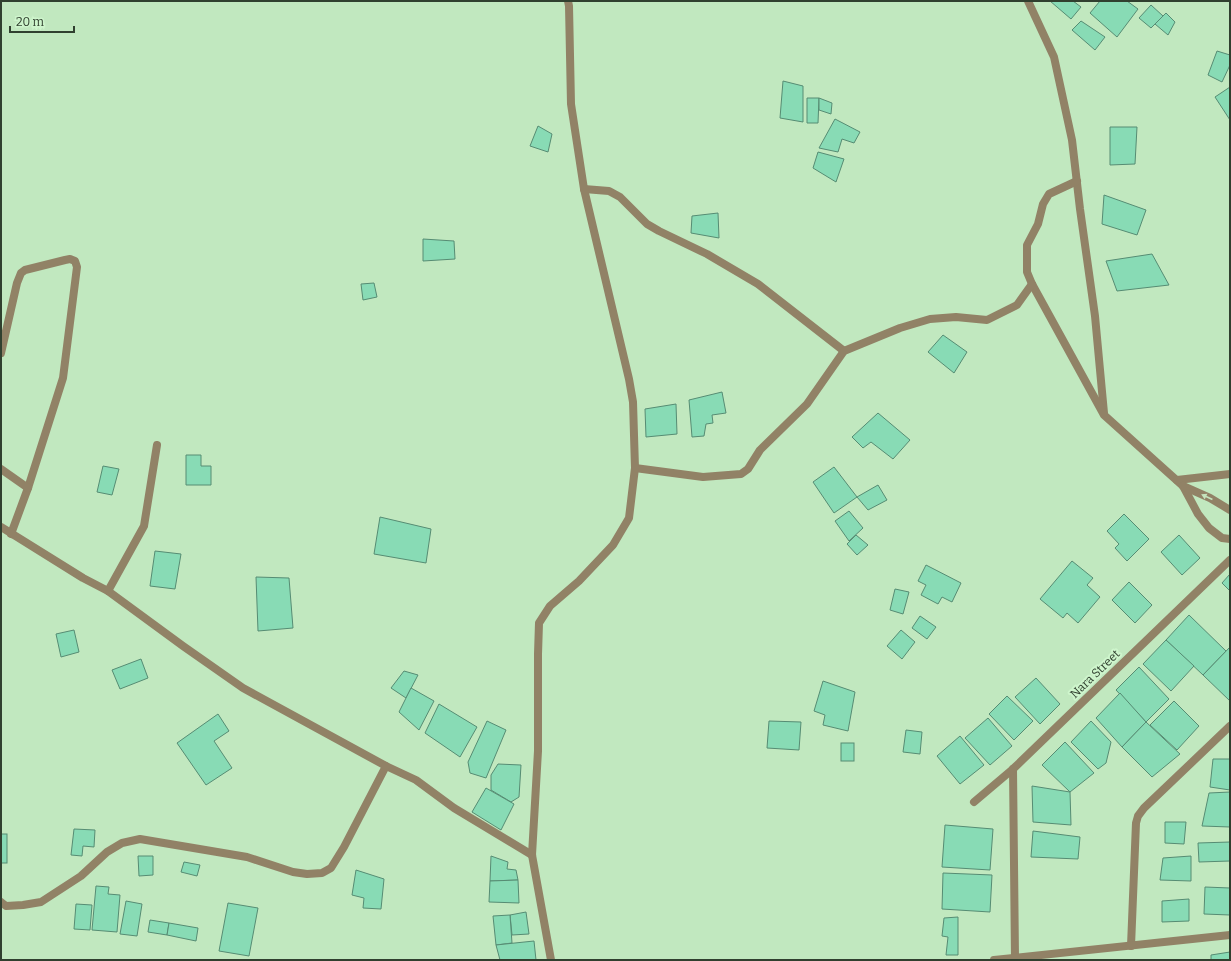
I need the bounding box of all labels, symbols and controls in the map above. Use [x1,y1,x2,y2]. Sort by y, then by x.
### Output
scale bar [10,8,74,34]
text: 20 m [16,15,45,29]
one-way arrow [1202,494,1213,500]
street label: Nara Street [1067,646,1123,701]

